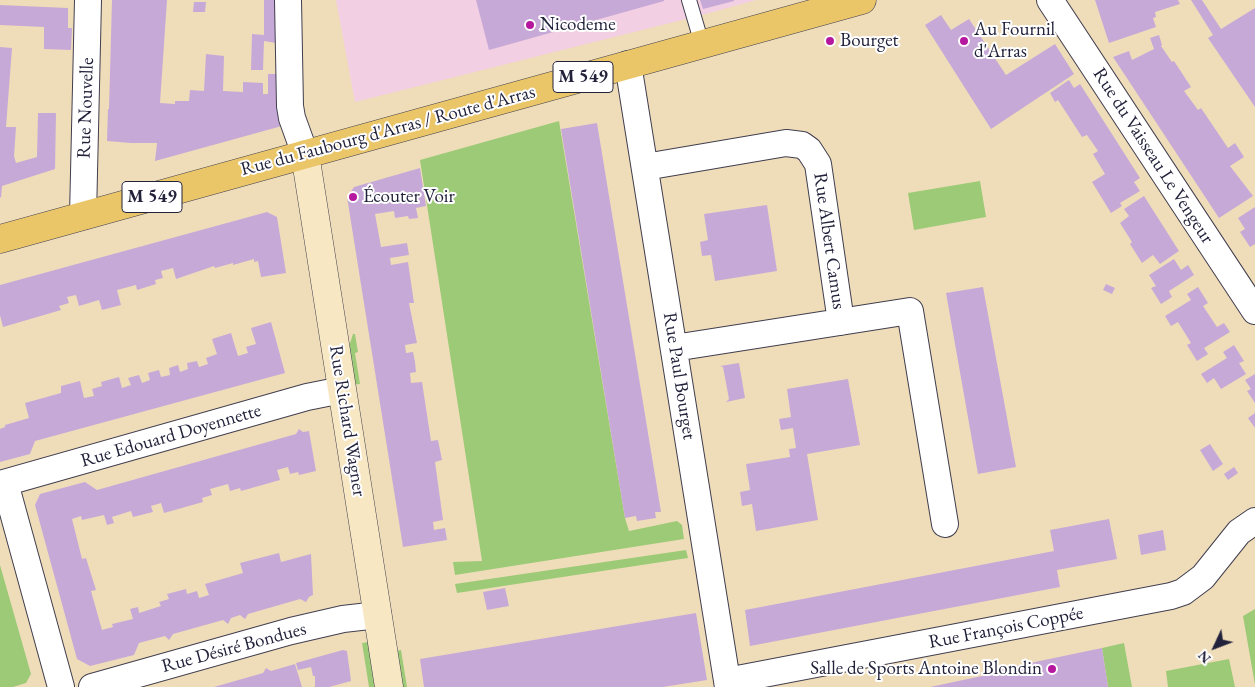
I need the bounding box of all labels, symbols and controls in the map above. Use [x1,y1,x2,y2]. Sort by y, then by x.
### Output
place label: Nicodeme [540,14,616,36]
marker: Nicodeme [524,19,536,31]
place label: Au Fournil d'Arras [974,19,1055,63]
place label: Bourget [840,30,899,52]
marker: Bourget [824,35,836,47]
marker: Au Fournil d'Arras [958,35,970,47]
street label: Rue Nouvelle [73,57,99,159]
road number: M 549 [553,62,613,92]
street label: Rue du Vaisseau Le Vengeur [1088,64,1218,248]
street label: Rue du Faubourg d'Arras / Route d'Arras [238,81,538,181]
street label: Rue Albert Camus [808,171,850,311]
road number: M 549 [122,182,182,212]
place label: Écouter Voir [363,186,455,208]
marker: Écouter Voir [347,191,359,203]
street label: Rue Paul Bourget [658,311,700,441]
street label: Rue Richard Wagner [324,344,370,498]
street label: Rue Edouard Doyennette [78,399,264,473]
street label: Rue François Coppée [927,602,1085,654]
street label: Rue Désiré Bondues [159,618,309,678]
north arrow [1190,622,1240,672]
text: N [1194,647,1214,668]
place label: Salle de Sports Antoine Blondin [810,658,1042,680]
marker: Salle de Sports Antoine Blondin [1046,663,1058,675]

